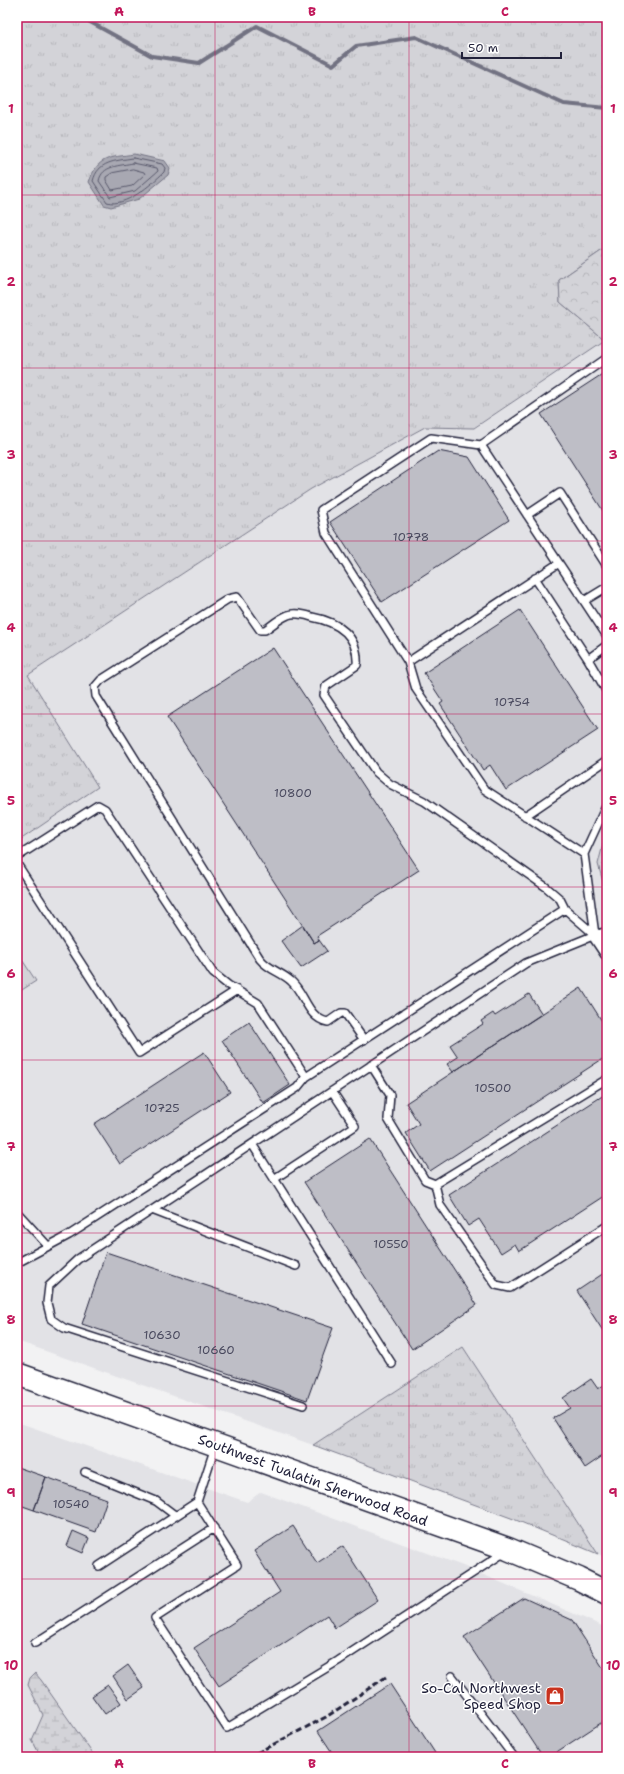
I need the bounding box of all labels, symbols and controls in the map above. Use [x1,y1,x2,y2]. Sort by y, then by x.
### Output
text: A [114,3,124,20]
text: B [308,3,316,20]
text: C [501,3,509,20]
scale bar [462,34,561,60]
text: 50 m [468,40,498,56]
text: 1 [8,100,14,117]
text: 1 [610,100,616,117]
text: 2 [6,273,16,290]
text: 2 [608,273,618,290]
text: 3 [6,446,16,463]
text: 3 [608,446,618,463]
house number: 10778 [393,529,429,545]
text: 4 [6,619,16,636]
text: 4 [608,619,618,636]
house number: 10754 [494,694,530,710]
house number: 10800 [274,785,312,801]
text: 5 [7,792,15,809]
text: 5 [609,792,617,809]
text: 6 [6,965,16,982]
text: 6 [608,965,618,982]
house number: 10500 [475,1080,511,1096]
house number: 10725 [144,1100,180,1116]
text: 7 [6,1138,16,1155]
text: 7 [608,1138,618,1155]
house number: 10550 [373,1236,409,1252]
text: 8 [6,1311,16,1328]
text: 8 [608,1311,618,1328]
house number: 10630 [143,1327,181,1343]
house number: 10660 [197,1342,235,1358]
street label: Southwest Tualatin Sherwood Road [196,1430,430,1530]
text: 9 [6,1484,16,1501]
text: 9 [608,1484,618,1501]
house number: 10540 [53,1496,89,1512]
text: 10 [4,1657,18,1674]
text: 10 [606,1657,620,1674]
place label: So-Cal Northwest Speed Shop [421,1679,541,1713]
shop icon: So-Cal Northwest Speed Shop [544,1685,566,1707]
text: A [114,1755,124,1772]
text: B [308,1755,316,1772]
text: C [501,1755,509,1772]

